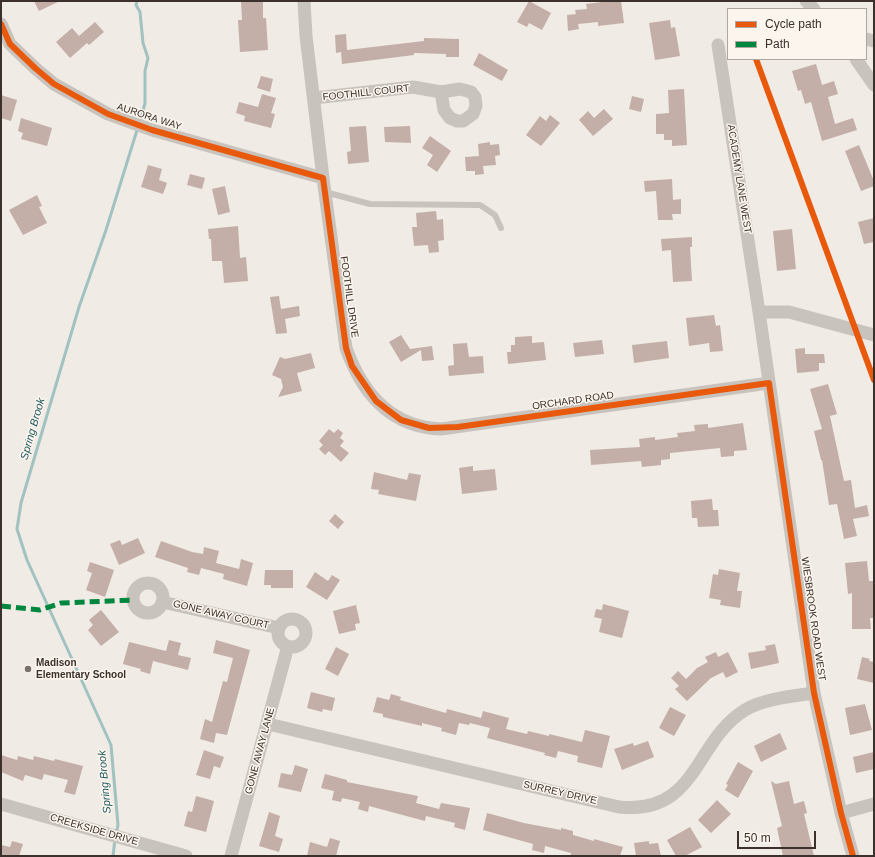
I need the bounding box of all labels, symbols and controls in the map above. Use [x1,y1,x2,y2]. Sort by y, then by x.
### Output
legend [727,8,867,60]
text: Cycle path [765,17,822,31]
text: Path [765,37,790,51]
street label: FOOTHILL COURT [322,82,410,104]
street label: AURORA WAY [115,101,183,133]
street label: ACADEMY LANE WEST [724,124,754,234]
street label: FOOTHILL DRIVE [337,255,361,339]
street label: ORCHARD ROAD [531,389,615,413]
water label: Spring Brook [18,397,48,461]
street label: WIESBROOK ROAD WEST [798,556,828,682]
street label: GONE AWAY COURT [172,598,270,632]
place label: Madison Elementary School [36,657,126,680]
marker: Madison Elementary School [23,664,33,674]
street label: GONE AWAY LANE [243,706,277,796]
water label: Spring Brook [96,750,114,814]
street label: SURREY DRIVE [522,779,598,807]
street label: CREEKSIDE DRIVE [49,812,139,848]
scale bar [739,823,818,849]
text: 50 m [744,831,771,845]

